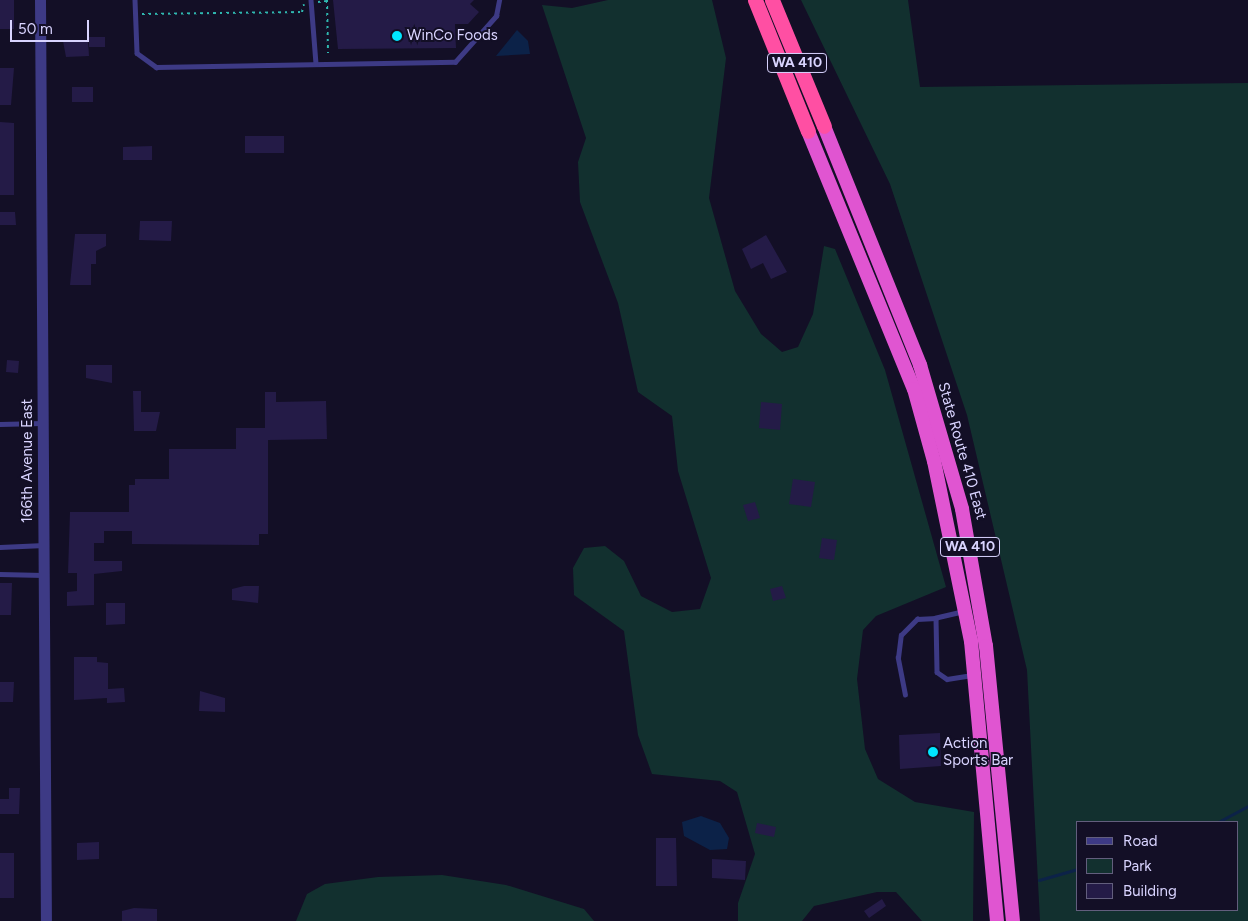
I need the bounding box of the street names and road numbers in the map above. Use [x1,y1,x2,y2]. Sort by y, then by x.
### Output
road number: WA 410 [766,52,828,74]
street label: State Route 410 East [934,380,990,522]
street label: 166th Avenue East [19,399,37,523]
road number: WA 410 [939,536,1001,558]

